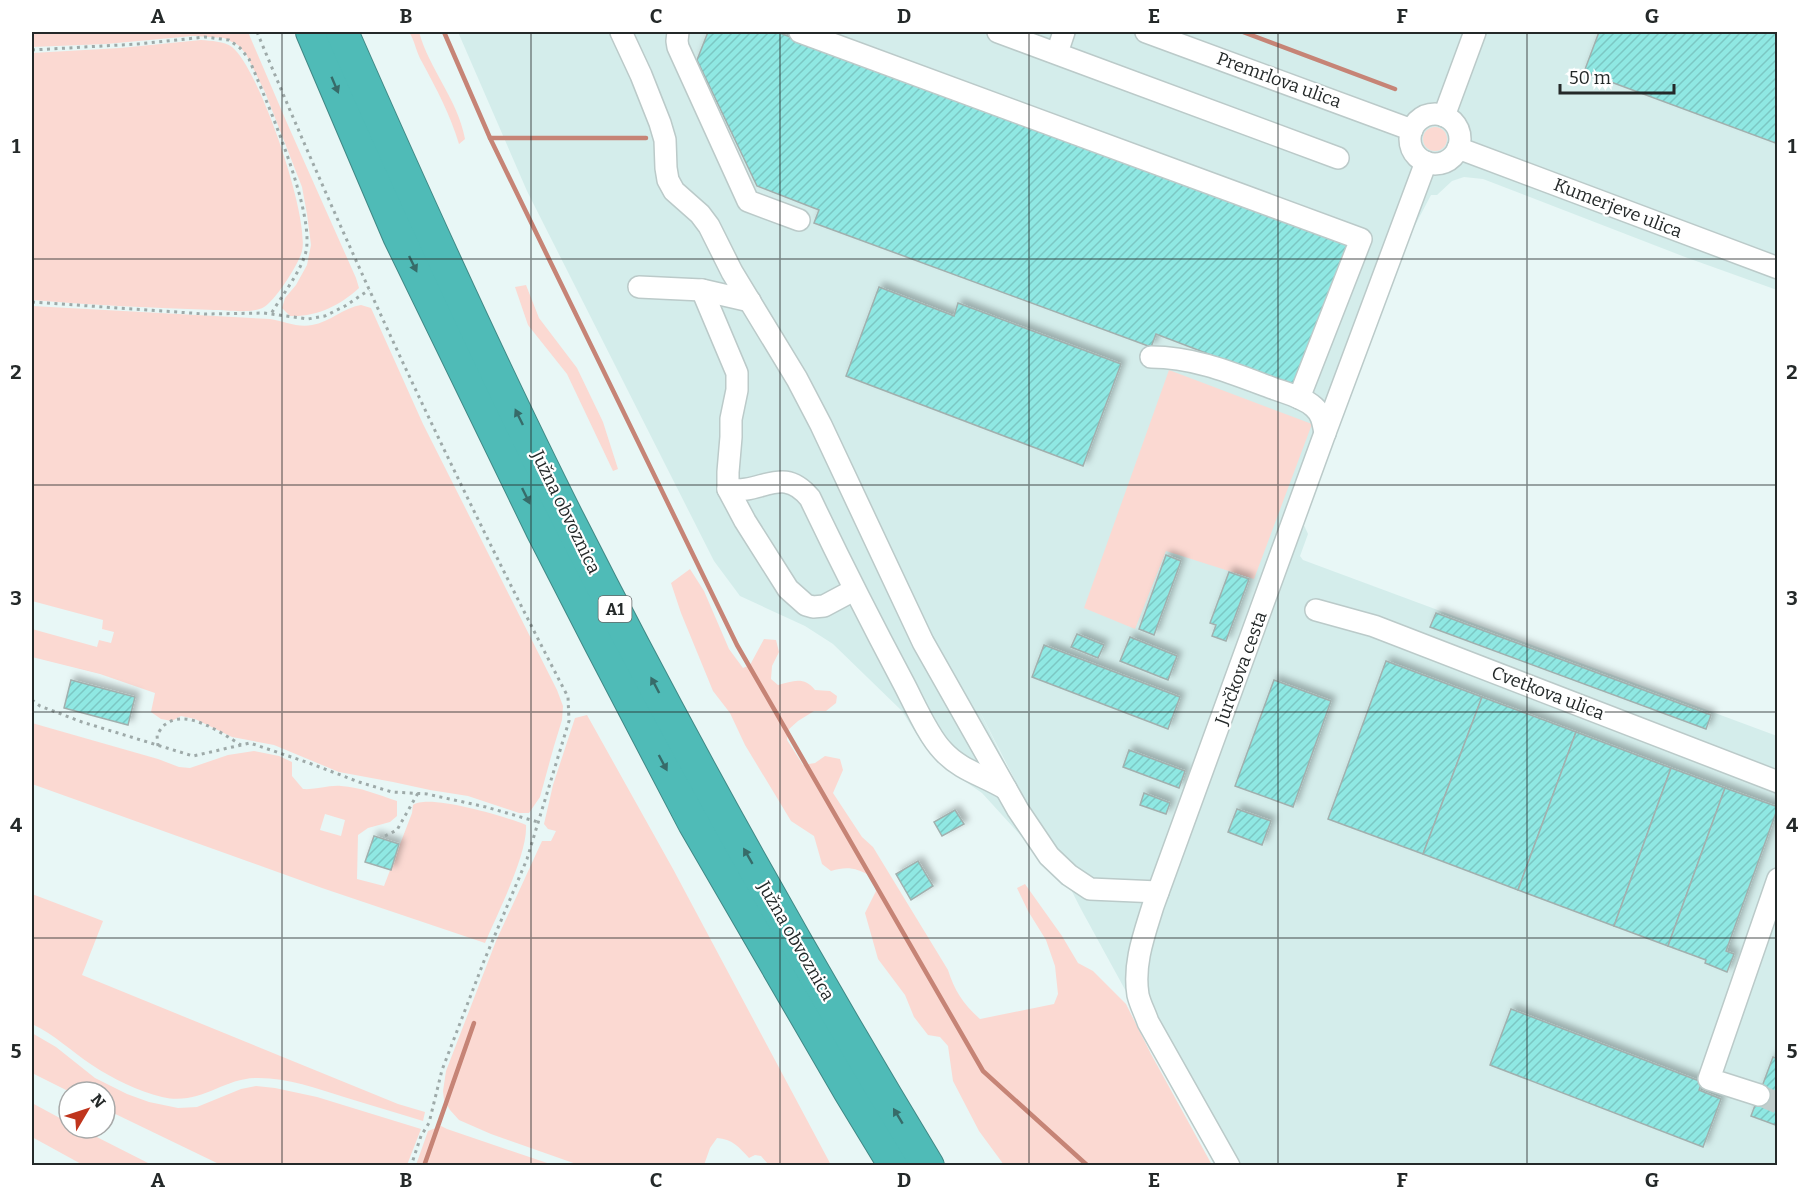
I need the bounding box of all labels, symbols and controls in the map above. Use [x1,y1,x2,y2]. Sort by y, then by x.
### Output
text: A [151,4,166,28]
text: B [400,4,413,28]
text: C [650,4,662,28]
text: D [897,4,911,28]
text: E [1148,4,1160,28]
text: F [1396,4,1408,28]
text: G [1645,4,1659,28]
street label: Premrlova ulica [1214,47,1344,113]
scale bar [1560,57,1674,95]
text: 50 m [1569,67,1611,89]
one-way arrow [330,77,340,95]
text: 1 [12,134,21,158]
text: 1 [1788,134,1797,158]
street label: Kumerjeve ulica [1551,173,1685,243]
one-way arrow [408,256,418,273]
text: 2 [10,360,22,384]
text: 2 [1786,360,1798,384]
one-way arrow [515,408,524,425]
street label: Južna obvoznica [526,446,605,577]
one-way arrow [521,488,531,505]
text: 3 [10,586,22,610]
text: 3 [1786,586,1798,610]
road number: A1 [598,596,632,622]
street label: Jurčkova cesta [1210,608,1272,729]
street label: Cvetkova ulica [1488,661,1608,725]
one-way arrow [650,676,660,693]
one-way arrow [658,755,668,772]
text: 4 [10,813,22,837]
text: 4 [1786,813,1798,837]
one-way arrow [743,847,753,864]
street label: Južna obvoznica [752,876,839,1005]
text: 5 [11,1039,22,1063]
text: 5 [1787,1039,1798,1063]
north arrow [57,1080,117,1140]
text: N [87,1090,110,1112]
one-way arrow [892,1108,903,1124]
text: A [151,1168,166,1192]
text: B [400,1168,413,1192]
text: C [650,1168,662,1192]
text: D [897,1168,911,1192]
text: E [1148,1168,1160,1192]
text: F [1396,1168,1408,1192]
text: G [1645,1168,1659,1192]

